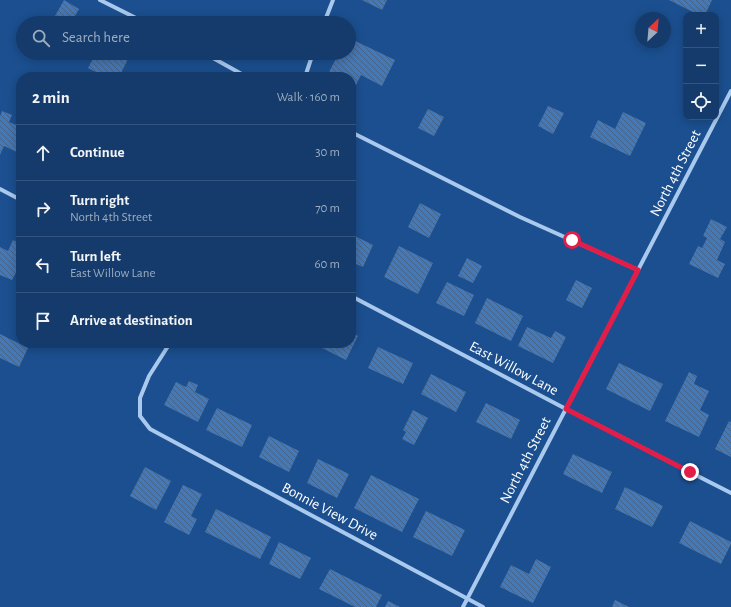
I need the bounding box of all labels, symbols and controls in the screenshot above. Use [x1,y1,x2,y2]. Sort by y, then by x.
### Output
north arrow [635,12,671,48]
map controls [683,12,719,120]
button: + [683,12,719,48]
search box [16,16,356,60]
icon: search [30,27,52,49]
text: Search here [62,30,130,45]
button: − [683,48,719,84]
button: locate [683,84,719,120]
text: 2 min [32,89,70,106]
text: Walk · 160 m [277,91,340,104]
street label: North 4th Street [647,127,704,219]
icon: ahead [32,142,54,164]
text: Continue [70,145,125,160]
text: 30 m [315,146,340,159]
text: Turn right [70,193,129,208]
icon: right [32,198,54,220]
text: 70 m [315,202,340,215]
text: North 4th Street [70,211,152,224]
route start [563,231,581,249]
text: Turn left [70,249,121,264]
icon: left [32,254,54,276]
text: 60 m [314,258,340,271]
text: East Willow Lane [70,267,155,280]
icon: arrive [32,310,54,332]
text: Arrive at destination [70,313,193,328]
street label: East Willow Lane [467,339,561,398]
street label: North 4th Street [497,414,554,506]
route end [681,463,699,481]
street label: Bonnie View Drive [279,480,380,543]

